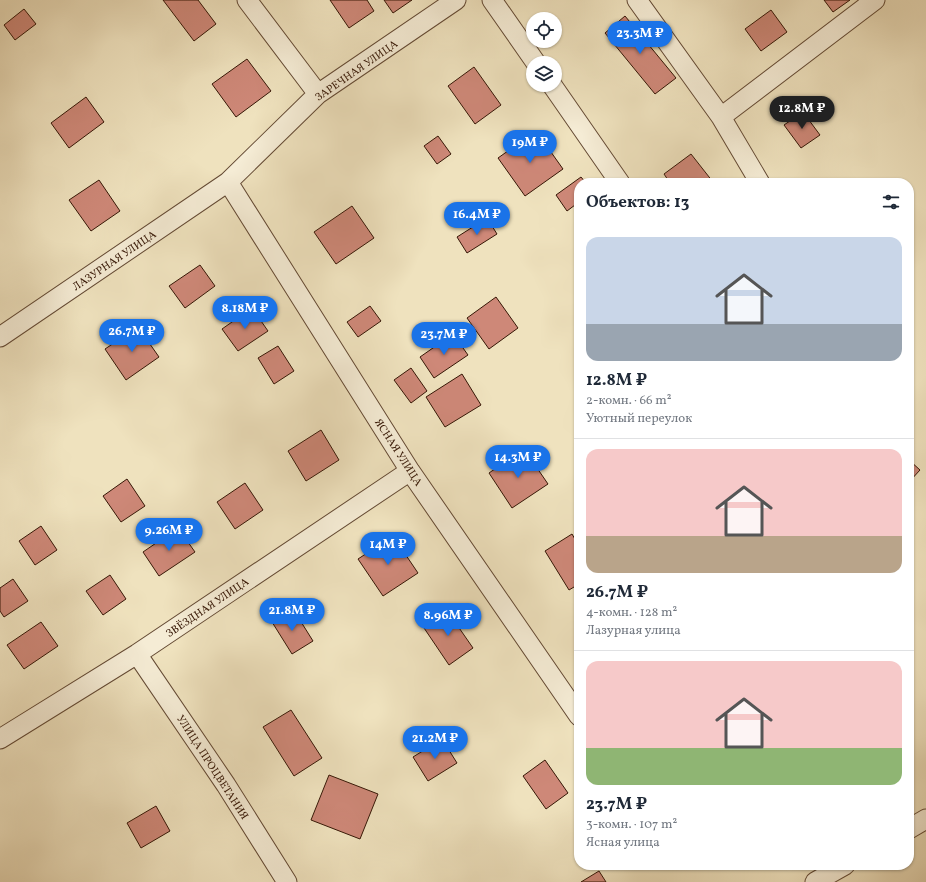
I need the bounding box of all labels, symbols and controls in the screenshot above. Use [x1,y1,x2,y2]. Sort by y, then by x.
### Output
map controls [526,12,562,92]
button: locate [526,12,562,48]
pin: 23.3M ₽ [603,21,677,55]
text: 23.3M ₽ [616,25,664,43]
street label: ЗАРЕЧНАЯ УЛИЦА [313,37,401,105]
button: layers [526,56,562,92]
pin: 12.8M ₽ [765,96,839,130]
text: 12.8M ₽ [779,100,825,118]
pin: 19M ₽ [502,130,558,164]
text: 19M ₽ [512,134,548,152]
text: Объектов: 13 [586,191,689,214]
icon: filters [880,191,902,213]
pin: 16.4M ₽ [440,202,514,236]
text: 16.4M ₽ [453,206,501,224]
street label: ЛАЗУРНАЯ УЛИЦА [70,227,160,295]
icon: home [708,263,780,335]
pin: 8.18M ₽ [208,296,282,330]
text: 8.18M ₽ [222,300,268,318]
pin: 26.7M ₽ [95,319,169,353]
pin: 23.7M ₽ [407,322,481,356]
text: 26.7M ₽ [108,323,156,341]
text: 23.7M ₽ [421,326,467,344]
text: 12.8M ₽ [586,369,647,392]
text: 2-комн. · 66 m² [586,392,672,410]
text: Уютный переулок [586,410,692,428]
street label: ЯСНАЯ УЛИЦА [370,416,425,490]
pin: 14.3M ₽ [481,445,555,479]
text: 14.3M ₽ [494,449,542,467]
icon: home [708,475,780,547]
pin: 9.26M ₽ [132,518,206,552]
text: 9.26M ₽ [145,522,193,540]
pin: 14M ₽ [360,532,416,566]
text: 14M ₽ [369,536,407,554]
street label: ЗВЁЗДНАЯ УЛИЦА [163,575,252,642]
text: 26.7M ₽ [586,581,648,604]
pin: 21.8M ₽ [255,598,329,632]
text: 21.8M ₽ [269,602,315,620]
pin: 8.96M ₽ [411,603,485,637]
text: 4-комн. · 128 m² [586,604,677,622]
text: 8.96M ₽ [423,607,473,625]
text: Лазурная улица [586,622,681,640]
icon: home [708,687,780,759]
street label: УЛИЦА ПРОЦВЕТАНИЯ [172,713,251,823]
pin: 21.2M ₽ [398,726,472,760]
text: 21.2M ₽ [412,730,458,748]
text: 23.7M ₽ [586,793,647,816]
text: 3-комн. · 107 m² [586,816,677,834]
text: Ясная улица [586,834,660,852]

